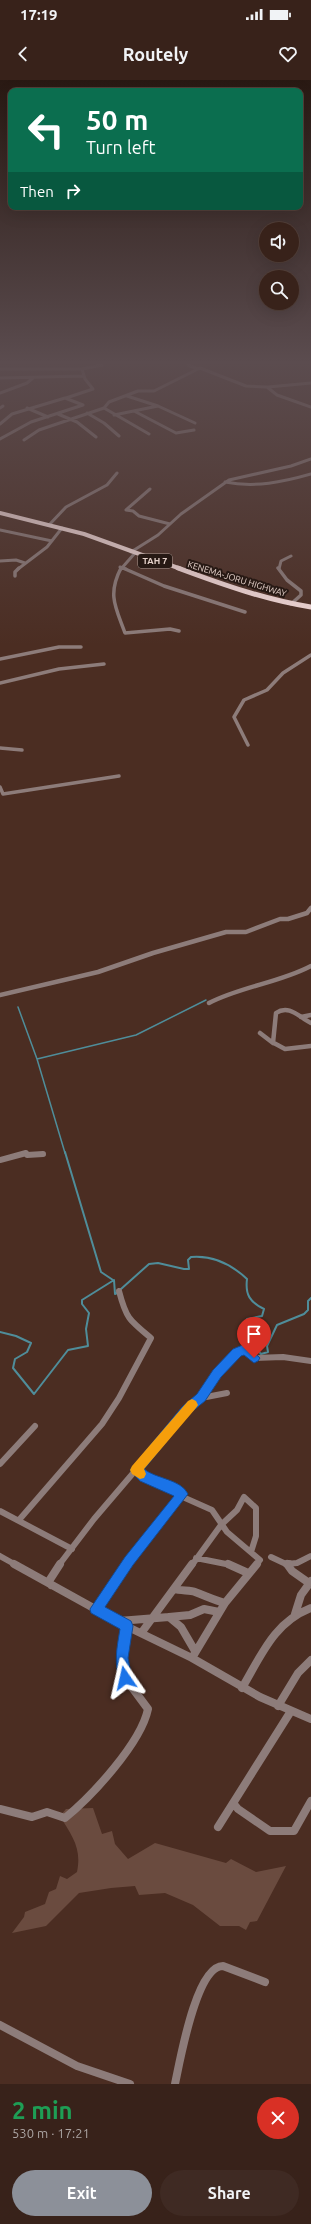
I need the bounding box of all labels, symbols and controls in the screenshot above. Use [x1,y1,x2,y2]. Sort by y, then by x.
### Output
text: 17:19 [20,6,58,23]
icon: back [12,43,34,65]
icon: heart [277,43,299,65]
text: Routely [123,44,188,64]
icon: left [20,104,72,156]
text: 50 m [86,104,148,135]
text: Turn left [86,137,156,157]
icon: right [62,180,84,202]
text: Then [20,183,54,200]
map controls [259,222,299,310]
button: sound [259,222,299,262]
button: search [259,270,299,310]
road number: TAH 7 [138,554,172,568]
street label: KENEMA-JORU HIGHWAY [186,559,288,599]
pin [237,1317,271,1358]
icon: arrive [243,1323,265,1345]
position arrow [104,1657,146,1699]
text: 2 min [12,2097,73,2124]
button: close [257,2097,299,2139]
text: 530 m · 17:21 [12,2126,90,2140]
button: Exit [12,2170,152,2216]
button: Share [160,2170,299,2216]

